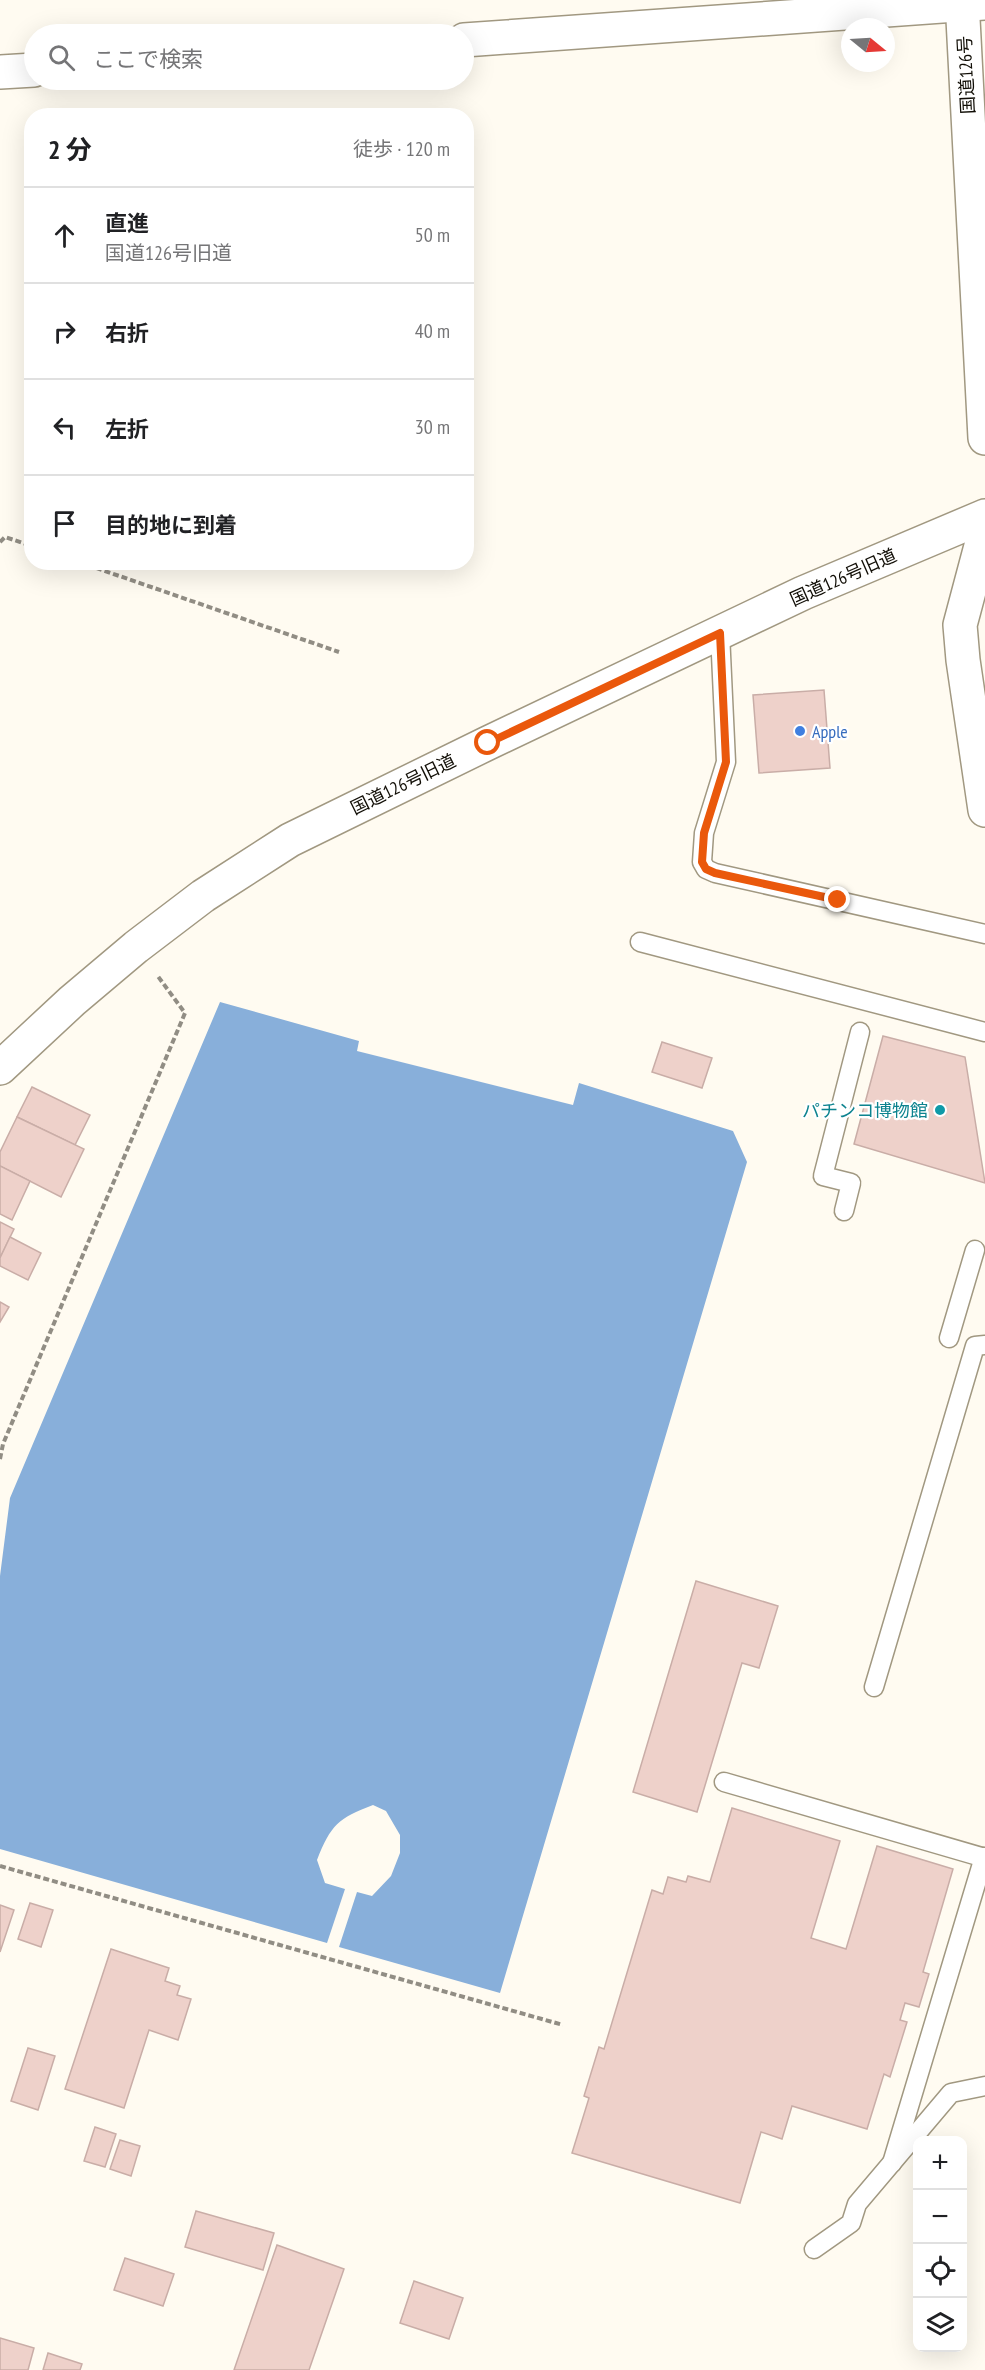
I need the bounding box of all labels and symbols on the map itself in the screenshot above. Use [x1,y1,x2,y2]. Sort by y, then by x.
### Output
north arrow [841,18,895,72]
street label: 国道126号 [952,35,980,115]
street label: 国道126号旧道 [786,543,900,611]
place label: Apple [812,720,848,743]
marker: Apple [793,724,807,738]
route start [474,729,500,755]
street label: 国道126号旧道 [347,749,459,819]
route end [824,886,850,912]
place label: パチンコ博物館 [802,1099,928,1122]
marker: パチンコ博物館 [933,1103,947,1117]

